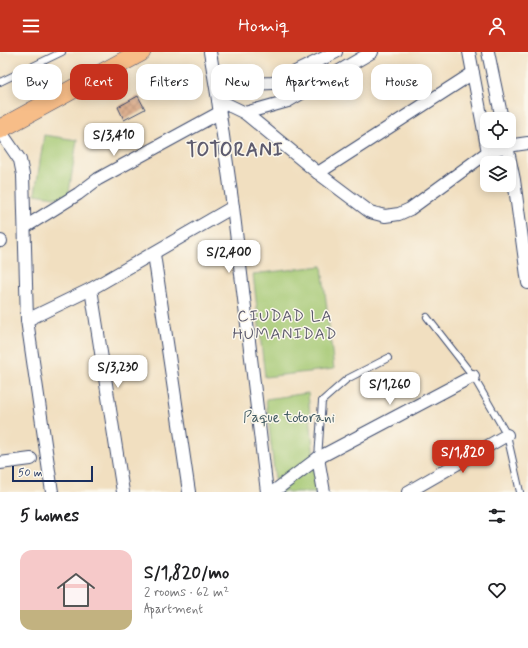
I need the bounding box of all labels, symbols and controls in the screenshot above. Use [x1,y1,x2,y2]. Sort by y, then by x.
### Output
text: Homiq [238,14,290,38]
icon: menu [20,15,42,37]
icon: person [486,15,508,37]
chip: Buy [12,64,62,100]
chip: Rent [70,64,128,100]
chip: Filters [136,64,203,100]
chip: New [211,64,264,100]
chip: Apartment [272,64,363,100]
chip: House [371,64,432,100]
map controls [480,112,516,192]
button: locate [480,112,516,148]
pin: S/3,410 [77,123,151,157]
text: S/3,410 [93,127,135,144]
district label: TOTORANI [186,138,284,163]
button: layers [480,156,516,192]
pin: S/2,400 [192,240,266,274]
text: S/2,400 [206,244,252,261]
district label: CIUDAD LA HUMANIDAD [232,306,338,345]
pin: S/3,230 [81,355,155,389]
text: S/3,230 [98,359,139,376]
pin: S/1,260 [353,372,427,406]
text: S/1,260 [369,376,411,393]
park label: Paque totorani [243,408,335,428]
pin: S/1,820 [426,440,500,474]
text: S/1,820 [441,444,485,461]
scale bar [12,464,93,483]
text: 50 m [18,466,43,480]
text: 5 homes [20,505,79,527]
icon: filters [486,505,508,527]
text: S/1,820/mo [144,562,229,584]
icon: home [52,566,100,614]
icon: heart [486,579,508,601]
text: 2 rooms · 62 m² [144,584,229,601]
text: Apartment [144,601,203,618]

